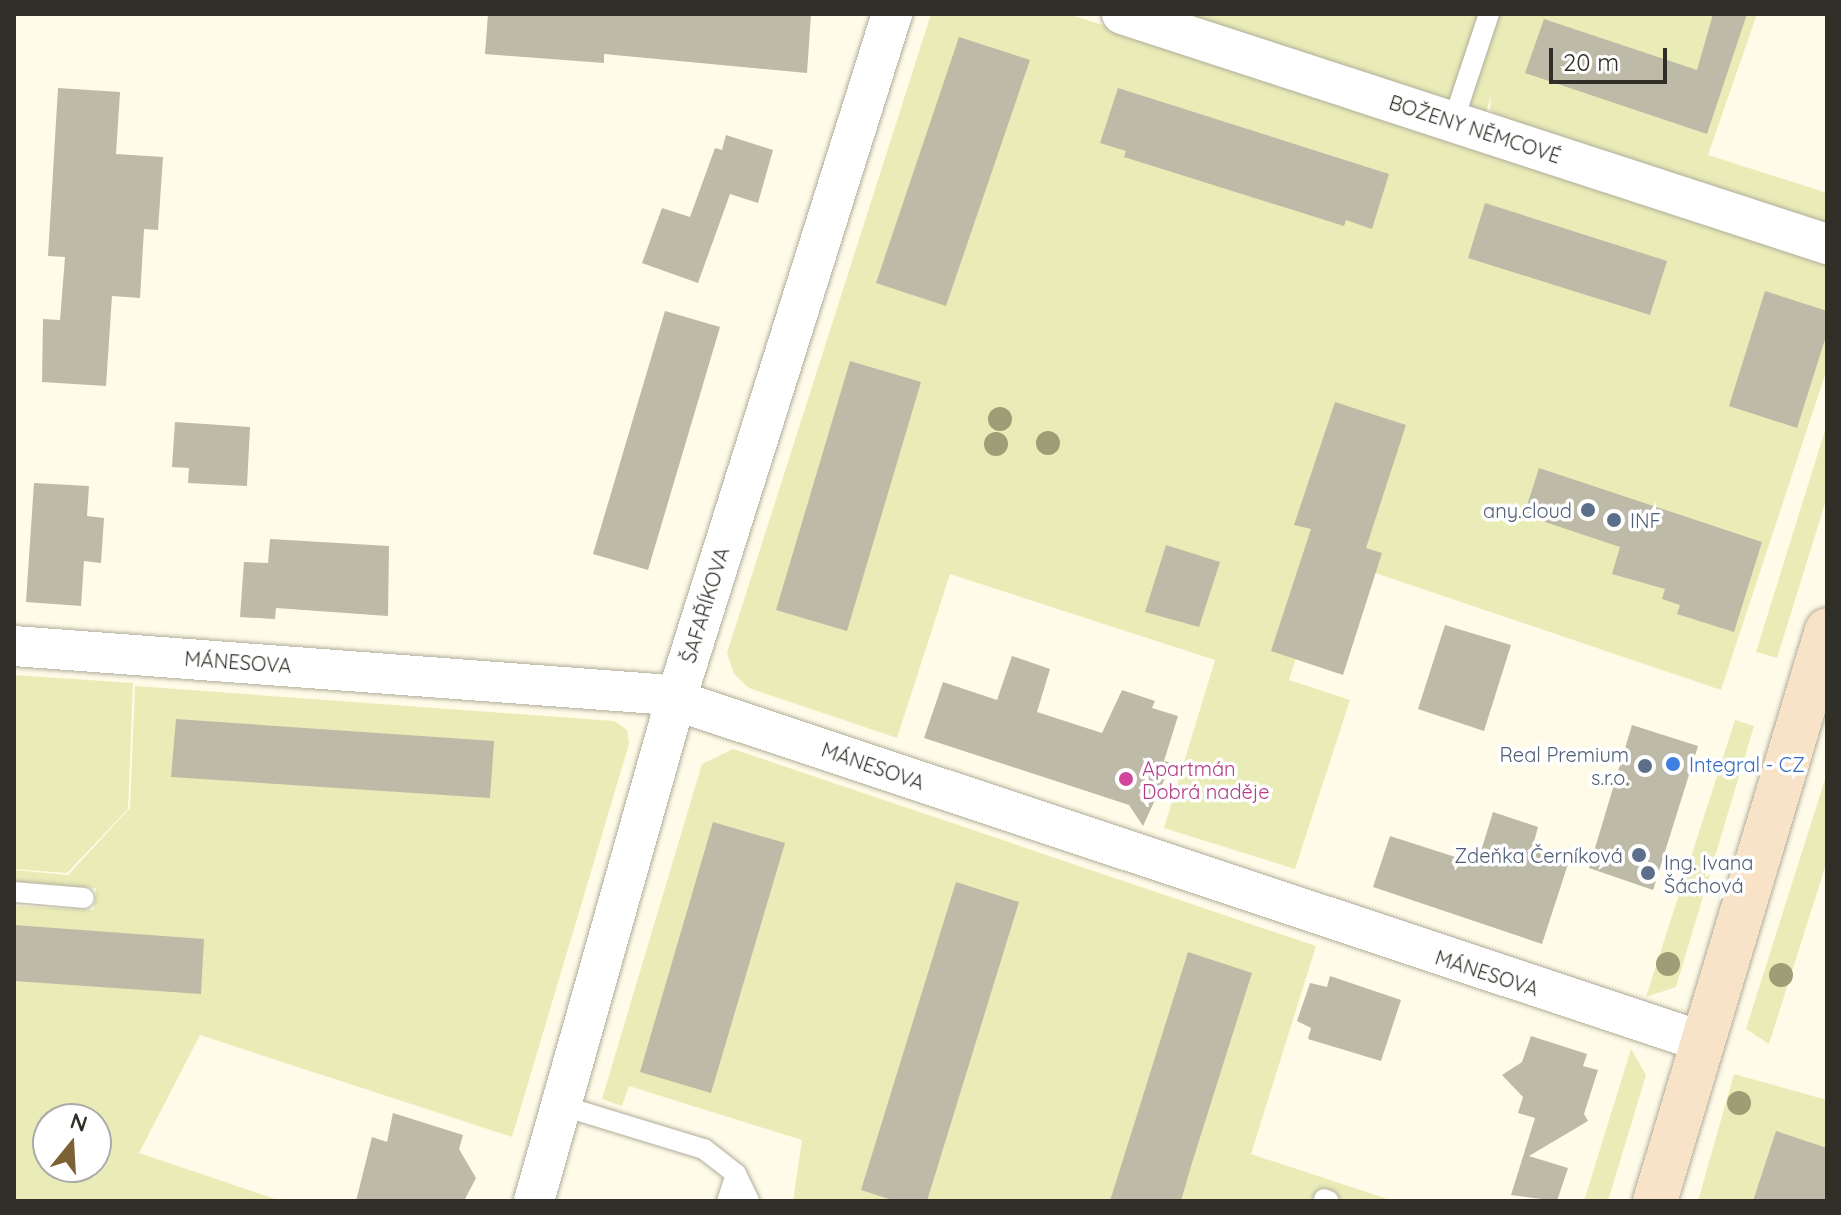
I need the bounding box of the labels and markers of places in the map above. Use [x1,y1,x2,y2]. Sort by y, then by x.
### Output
place label: any.cloud [1483,498,1572,522]
marker: any.cloud [1579,501,1597,519]
place label: INF [1630,508,1661,532]
marker: INF [1605,511,1623,529]
place label: Real Premium s.r.o. [1500,742,1629,789]
place label: Integral - CZ [1689,752,1805,776]
marker: Integral - CZ [1664,755,1682,773]
place label: Apartmán Dobrá naděje [1142,756,1270,803]
marker: Real Premium s.r.o. [1636,757,1654,775]
marker: Apartmán Dobrá naděje [1117,770,1135,788]
place label: Zdeňka Černíková [1454,843,1623,867]
marker: Zdeňka Černíková [1630,846,1648,864]
place label: Ing. Ivana Šáchová [1664,850,1753,897]
marker: Ing. Ivana Šáchová [1639,864,1657,882]

